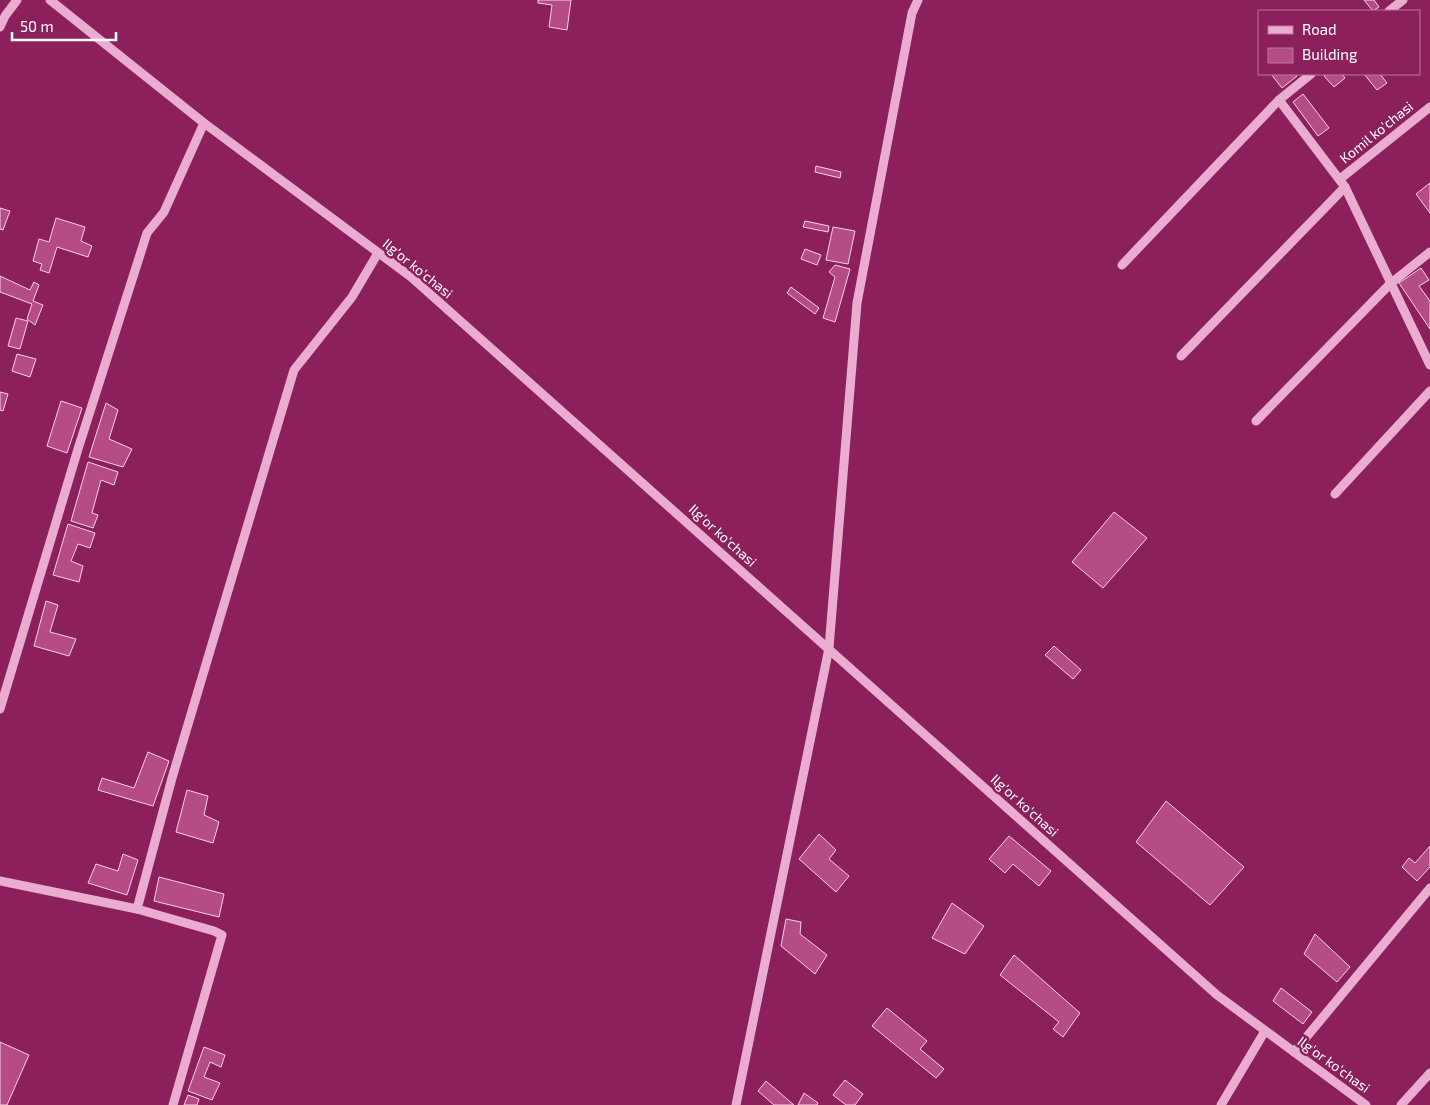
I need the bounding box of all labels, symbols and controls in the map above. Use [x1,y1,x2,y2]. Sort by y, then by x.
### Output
scale bar [12,10,116,42]
legend [1258,10,1420,75]
text: 50 m [20,17,54,35]
text: Road [1302,20,1337,38]
text: Building [1302,45,1358,63]
street label: Komil ko'chasi [1336,97,1416,167]
street label: Ilg'or ko'chasi [380,235,456,301]
street label: Ilg'or ko'chasi [686,500,760,570]
street label: Ilg'or ko'chasi [988,770,1062,840]
street label: Ilg'or ko'chasi [1295,1032,1373,1096]

